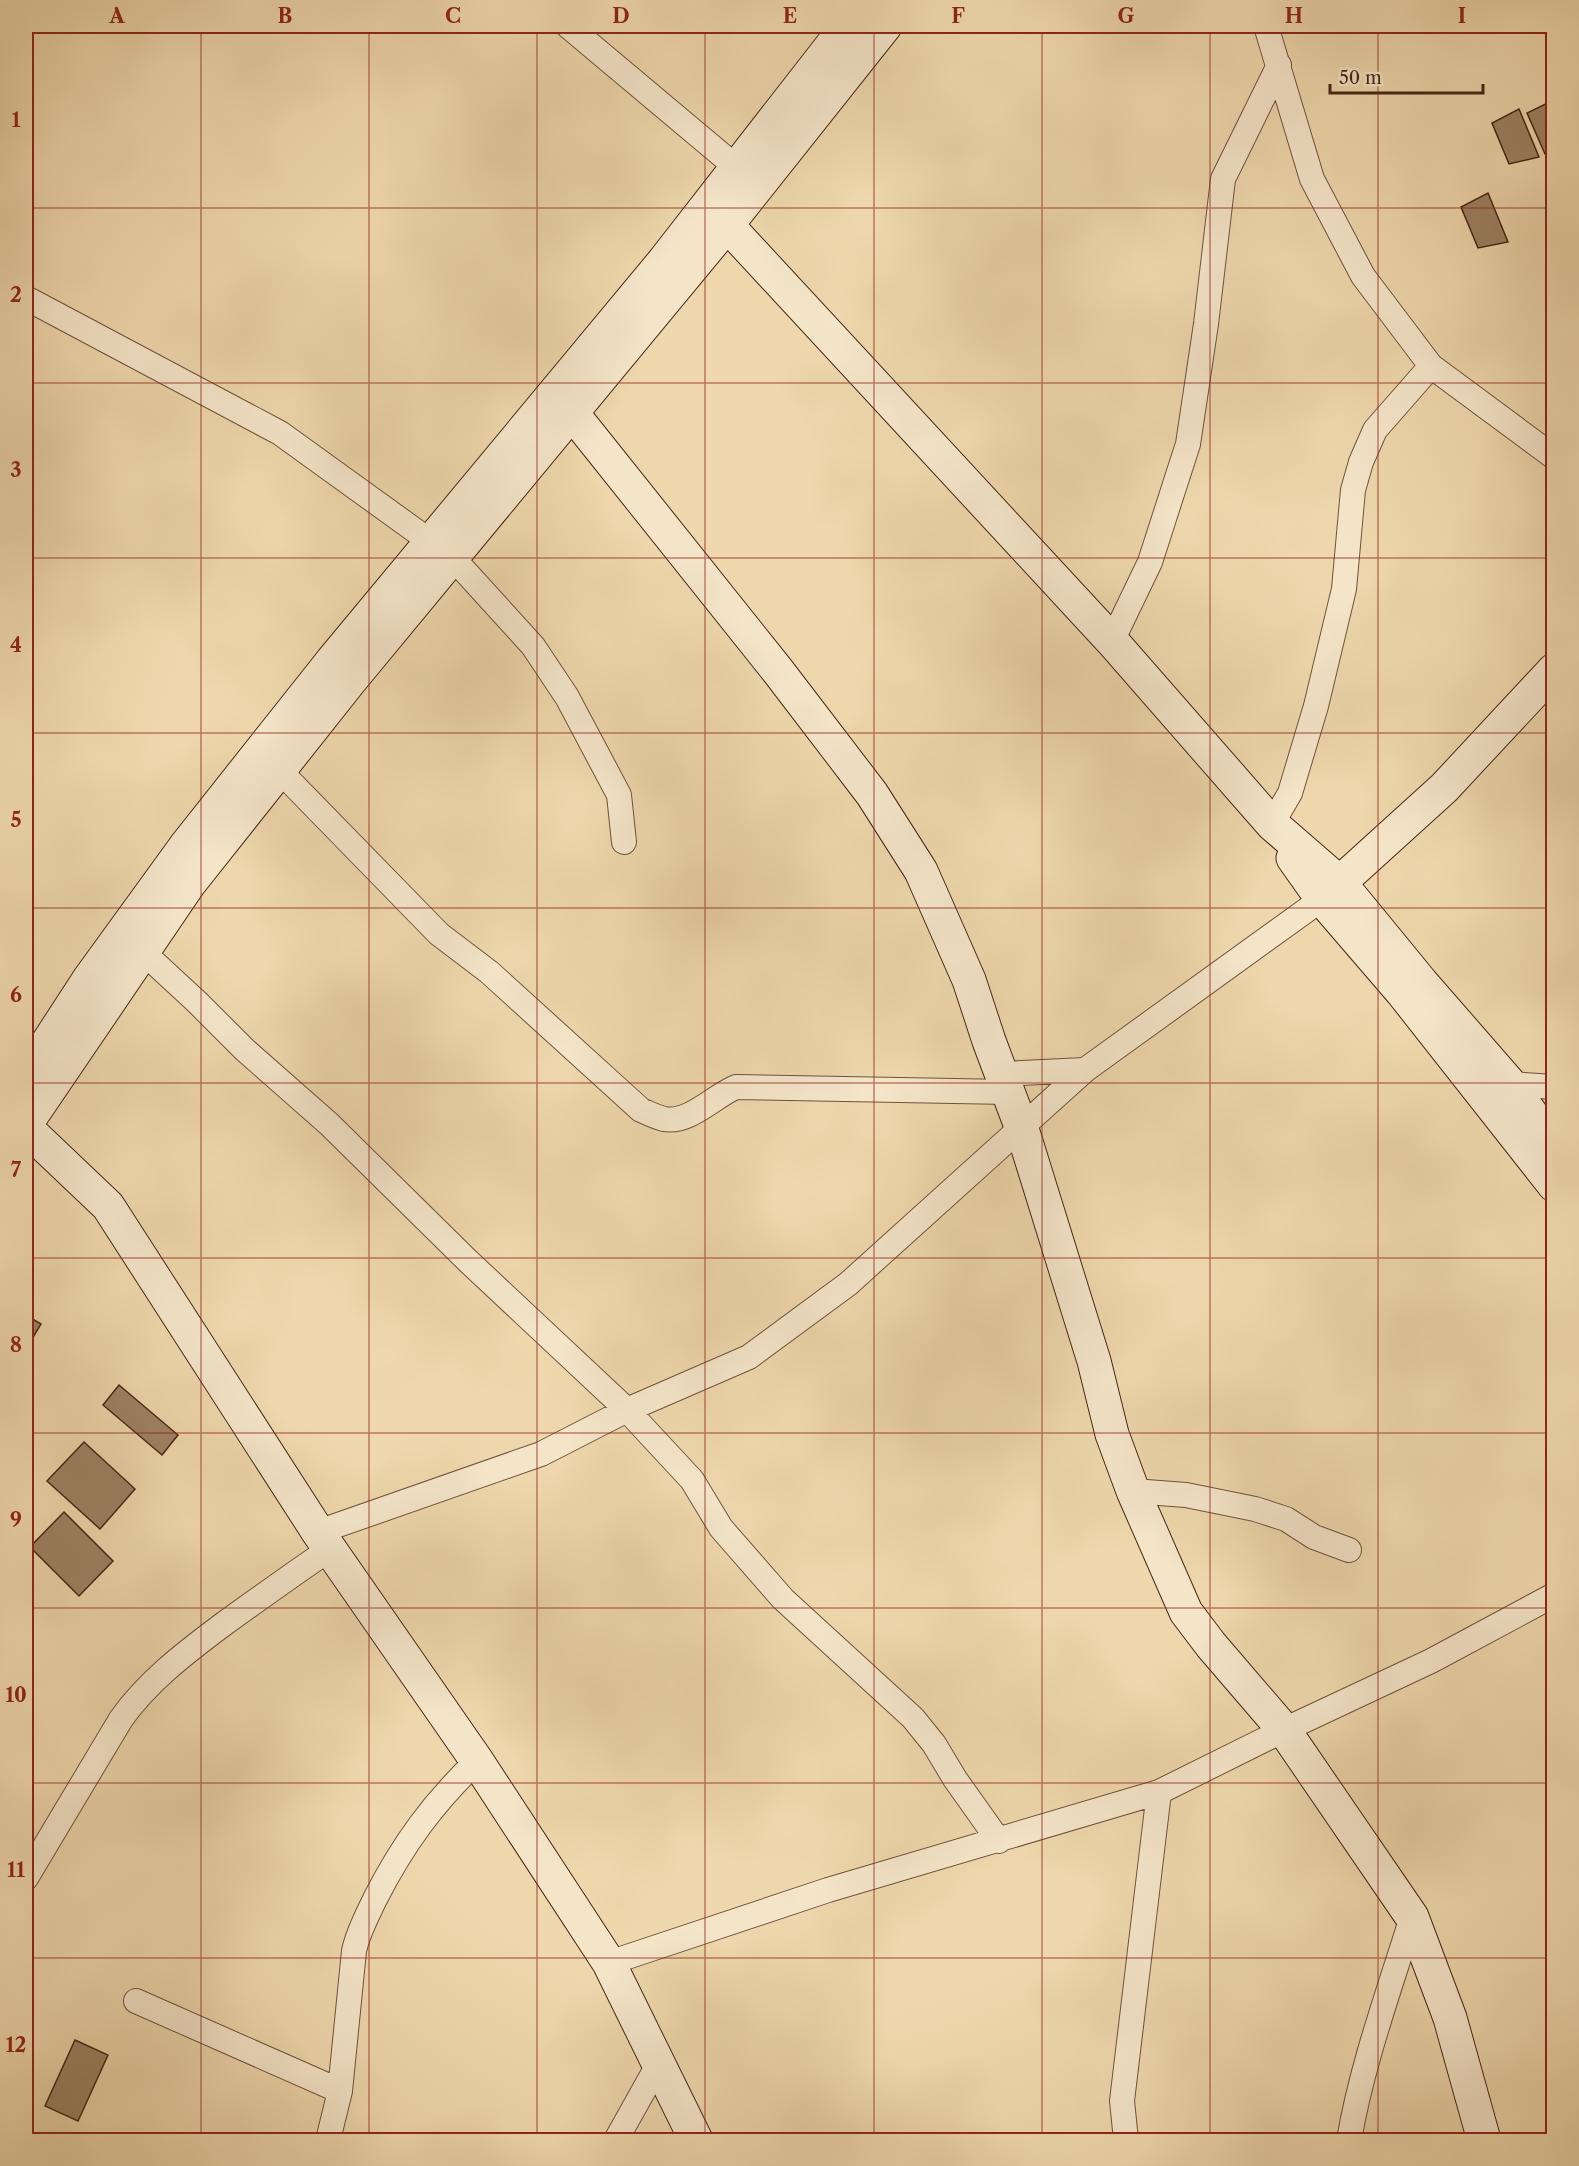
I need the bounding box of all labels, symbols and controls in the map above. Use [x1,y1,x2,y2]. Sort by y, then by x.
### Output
text: A [108,4,125,28]
text: B [278,4,293,28]
text: C [445,4,461,28]
text: D [612,4,630,28]
text: E [783,4,797,28]
text: F [951,4,965,28]
text: G [1118,4,1135,28]
text: H [1285,4,1303,28]
text: I [1458,4,1466,28]
scale bar [1330,57,1483,95]
text: 50 m [1339,67,1382,89]
text: 1 [12,108,21,132]
text: 2 [10,283,22,307]
text: 3 [10,458,22,482]
text: 4 [10,633,22,657]
text: 5 [10,808,22,832]
text: 6 [10,983,22,1007]
text: 7 [11,1158,22,1182]
text: 8 [10,1333,22,1357]
text: 9 [10,1508,22,1532]
text: 10 [5,1683,27,1707]
text: 11 [7,1858,25,1882]
text: 12 [6,2033,26,2057]

